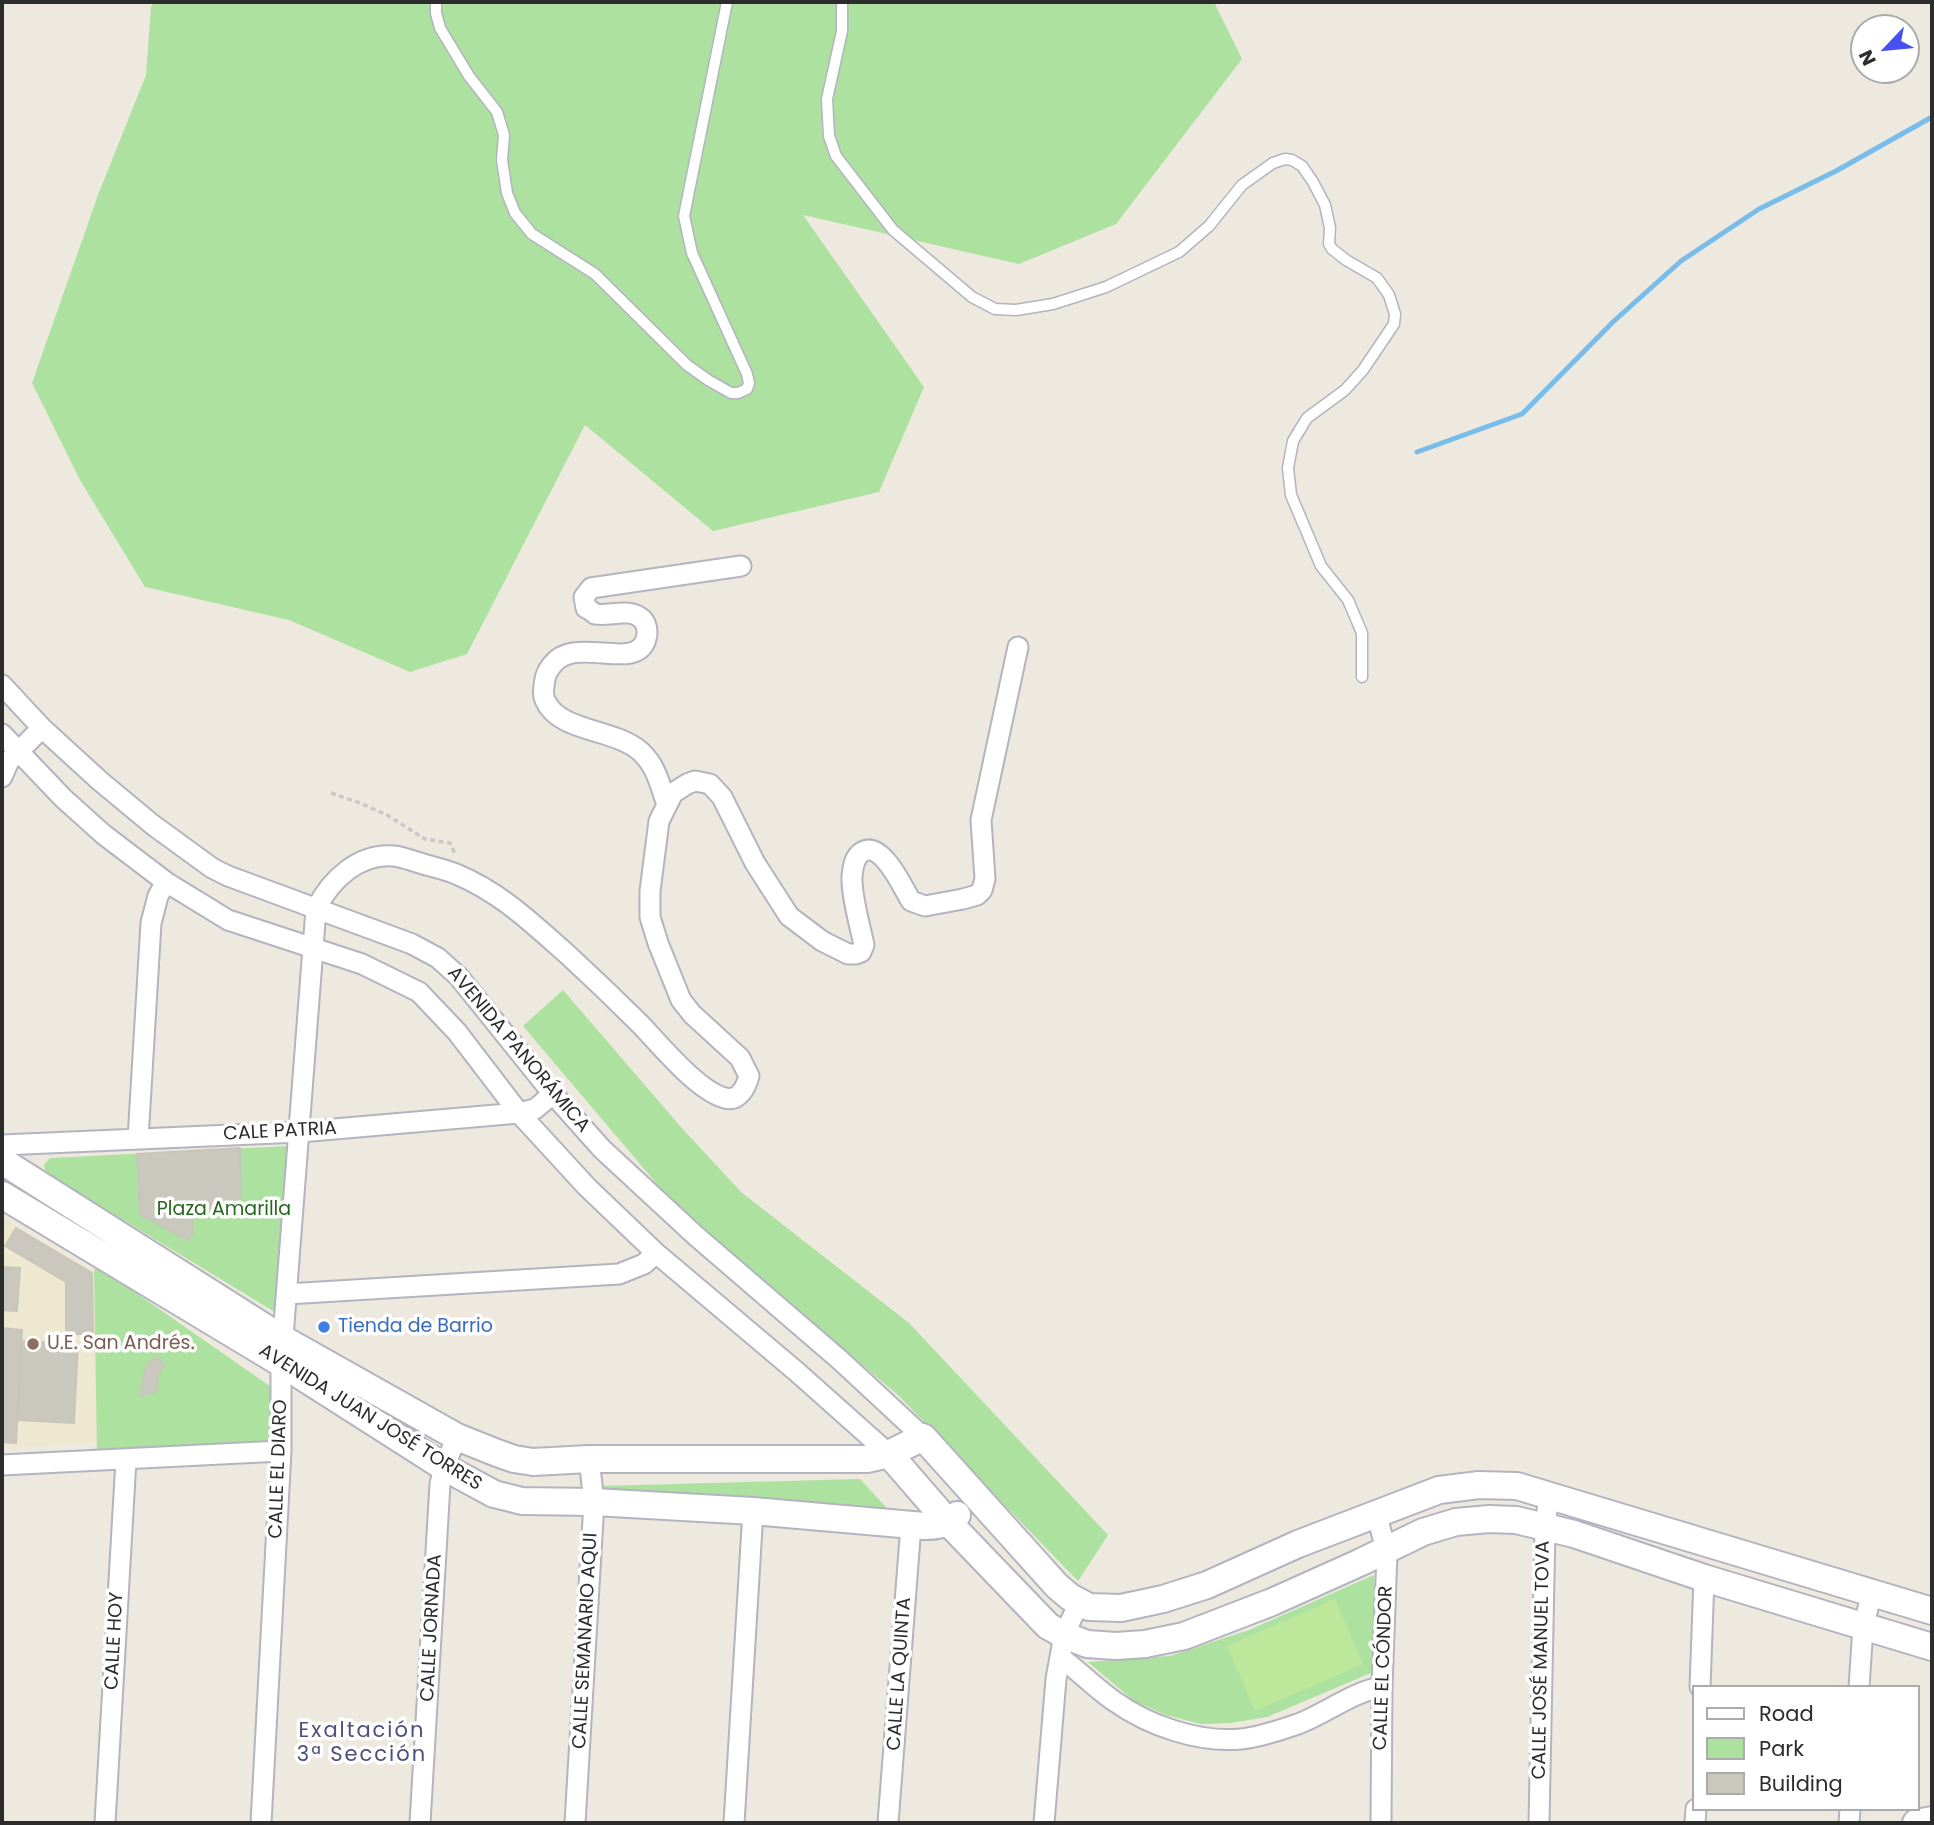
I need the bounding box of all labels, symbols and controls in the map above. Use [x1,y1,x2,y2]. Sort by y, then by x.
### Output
north arrow [1850,14,1920,84]
text: N [1852,45,1883,70]
street label: AVENIDA PANORÁMICA [442,962,594,1138]
street label: CALE PATRIA [223,1118,337,1146]
park label: Plaza Amarilla [157,1199,291,1221]
place label: Tienda de Barrio [338,1316,493,1338]
marker: Tienda de Barrio [316,1319,332,1335]
place label: U.E. San Andrés. [47,1333,194,1355]
marker: U.E. San Andrés. [25,1336,41,1352]
street label: AVENIDA JUAN JOSÉ TORRES [254,1340,486,1496]
street label: CALLE EL DIARO [265,1399,293,1539]
street label: CALLE SEMANARIO AQUI [569,1532,603,1750]
street label: CALLE JOSÉ MANUEL TOVA [1529,1540,1555,1780]
street label: CALLE JORNADA [417,1554,447,1702]
street label: CALLE EL CÓNDOR [1370,1585,1398,1751]
street label: CALLE HOY [101,1592,129,1690]
street label: CALLE LA QUINTA [883,1597,917,1751]
legend [1692,1685,1920,1811]
text: Road [1759,1699,1814,1728]
district label: Exaltación 3ª Sección [300,1719,424,1769]
text: Park [1759,1734,1804,1763]
text: Building [1759,1769,1843,1798]

